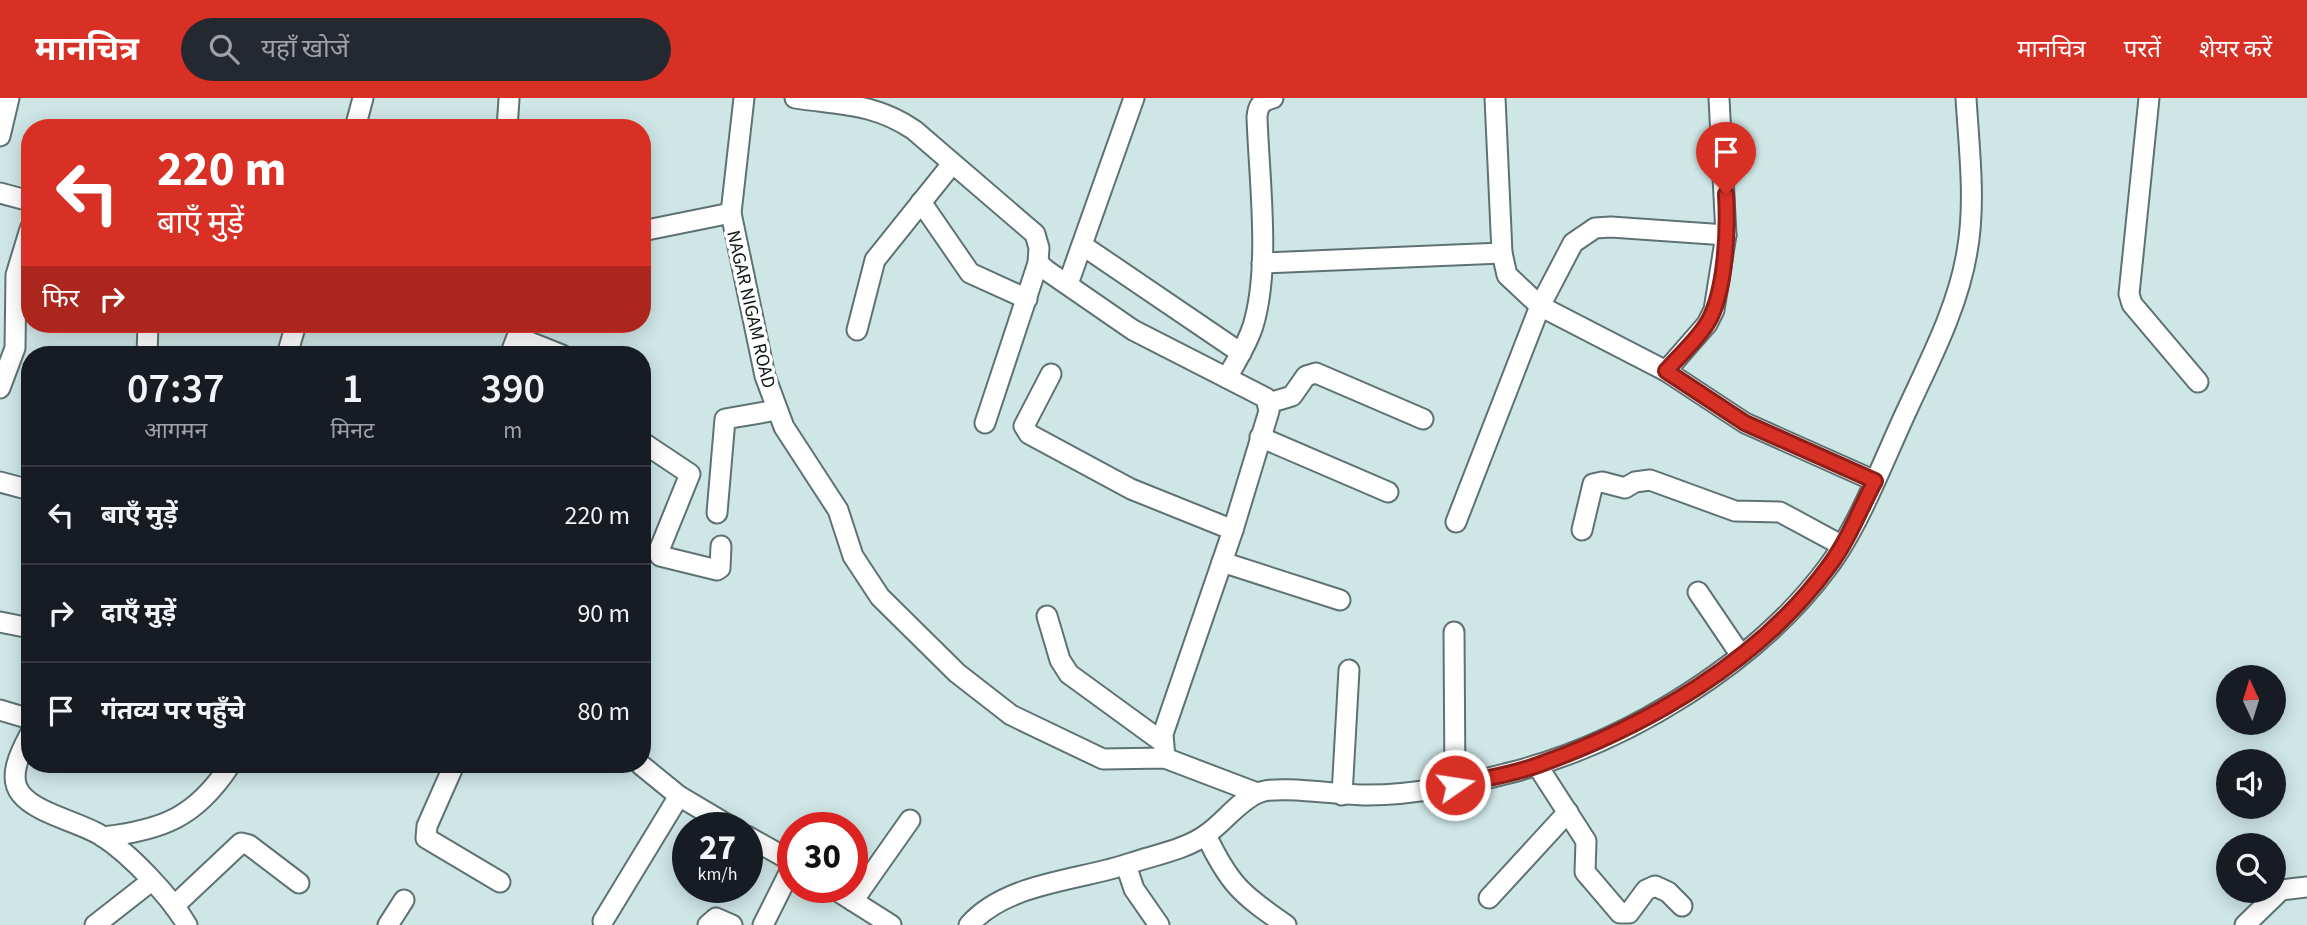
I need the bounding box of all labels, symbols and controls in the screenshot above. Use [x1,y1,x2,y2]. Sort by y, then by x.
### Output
search box [181,18,671,81]
text: मानचित्र [35,26,139,73]
icon: search [205,30,243,68]
text: यहाँ खोजें [261,30,349,67]
text: मानचित्र [2017,32,2086,67]
text: परतें [2124,32,2161,67]
text: शेयर करें [2199,32,2272,67]
pin [1696,122,1756,194]
icon: arrive [1707,133,1745,171]
text: 220 m [157,135,286,205]
icon: left [42,147,133,238]
text: बाएँ मुड़ें [157,200,244,246]
street label: NAGAR NIGAM ROAD [719,228,782,391]
text: फिर [42,280,79,317]
icon: right [93,280,131,318]
text: 07:37 [127,359,225,419]
text: 1 [342,359,363,419]
text: 390 [480,359,545,419]
text: आगमन [144,414,207,447]
text: मिनट [330,414,375,447]
text: m [503,414,522,447]
icon: left [42,496,80,534]
text: बाएँ मुड़ें [101,496,178,533]
text: 220 m [564,497,630,534]
icon: right [42,594,80,632]
text: दाएँ मुड़ें [101,594,176,631]
text: 90 m [577,595,630,632]
north arrow [2216,665,2286,735]
map controls [2216,665,2286,903]
icon: arrive [42,692,80,730]
text: गंतव्य पर पहुँचे [101,692,245,729]
text: 80 m [577,693,630,730]
position arrow [1418,748,1492,822]
button: sound [2216,749,2286,819]
speed limit sign: 30 [777,812,868,903]
text: 27 [699,823,736,873]
button: search [2216,833,2286,903]
text: km/h [698,862,737,887]

